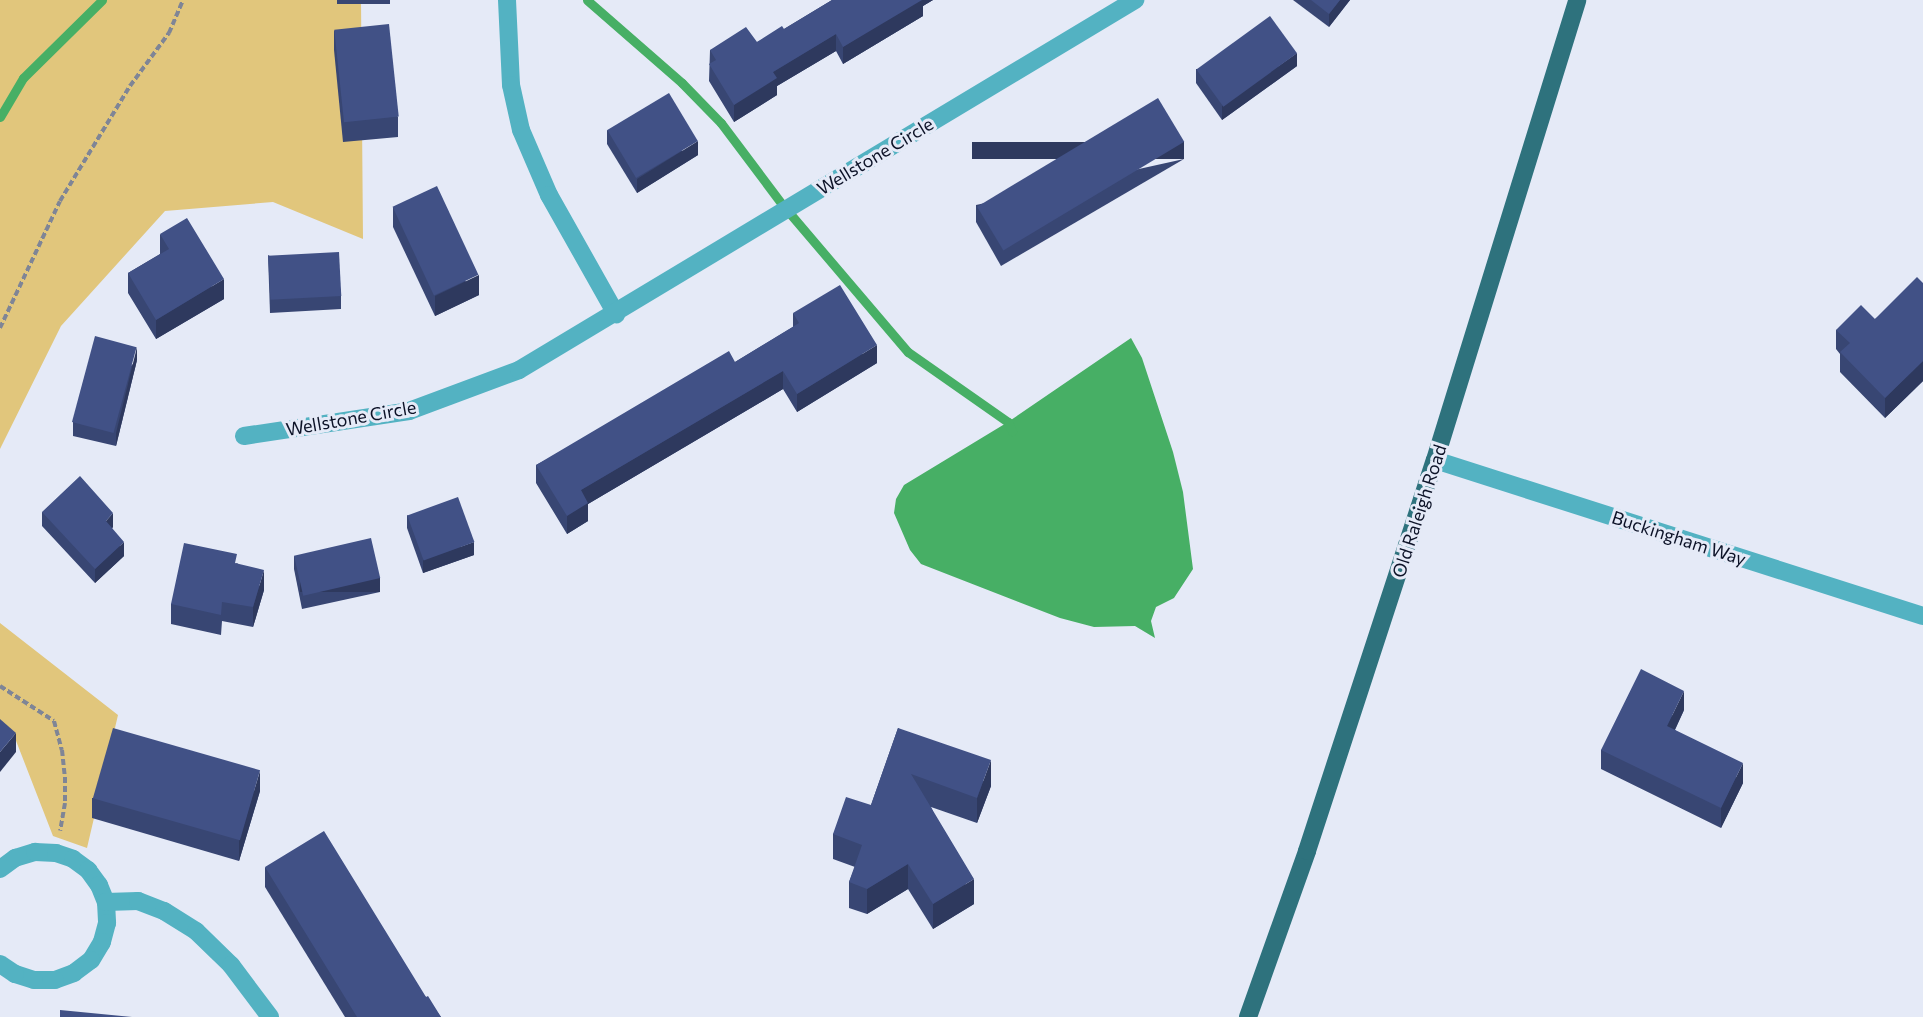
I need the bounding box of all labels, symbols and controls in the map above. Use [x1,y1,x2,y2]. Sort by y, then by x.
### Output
street label: Wellstone Circle [813,113,937,199]
street label: Wellstone Circle [284,396,418,440]
street label: Old Raleigh Road [1387,442,1451,580]
street label: Buckingham Way [1609,506,1749,570]

